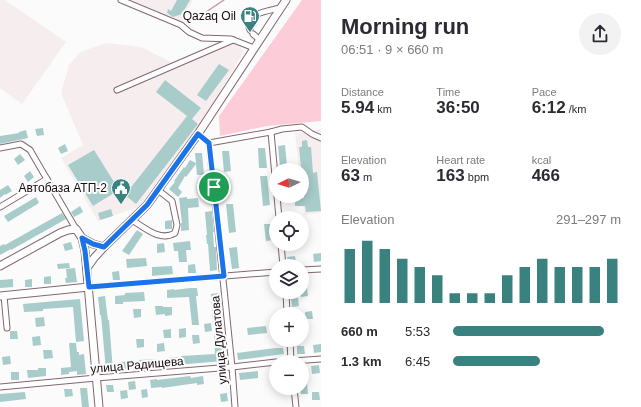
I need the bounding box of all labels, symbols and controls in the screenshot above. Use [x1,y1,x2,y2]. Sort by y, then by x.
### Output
fuel station icon: Qazaq Oil [239,5,261,33]
place label: Qazaq Oil [183,9,236,23]
button: share [579,13,621,55]
text: Morning run [341,14,469,39]
text: 06:51 · 9 × 660 m [341,42,443,57]
text: Distance [341,86,384,98]
text: Time [436,86,460,98]
text: Pace [532,86,557,98]
text: 5.94 [341,98,374,117]
text: 36:50 [436,98,480,117]
text: 6:12 [532,98,566,117]
text: km [374,103,392,115]
text: /km [566,103,586,115]
text: Elevation [341,154,386,166]
text: Heart rate [436,154,485,166]
text: kcal [532,154,551,166]
north arrow [269,163,309,203]
map controls [269,163,309,395]
text: 63 [341,166,360,185]
text: 163 [436,166,465,185]
text: 466 [532,166,560,185]
pin [197,170,231,204]
text: m [360,171,372,183]
text: bpm [465,171,489,183]
icon: arrive [203,176,225,198]
public building icon: Автобаза АТП-2 [110,177,132,205]
place label: Автобаза АТП-2 [19,181,107,195]
button: locate [269,211,309,251]
text: Elevation [341,212,394,227]
text: 291–297 m [556,212,621,227]
button: layers [269,259,309,299]
street label: улица Дулатова [208,295,230,385]
button: + [269,307,309,347]
text: 660 m [341,324,378,339]
text: 5:53 [405,324,430,339]
street label: улица Радищева [90,354,185,376]
text: 1.3 km [341,354,381,369]
text: 6:45 [405,354,430,369]
button: − [269,355,309,395]

